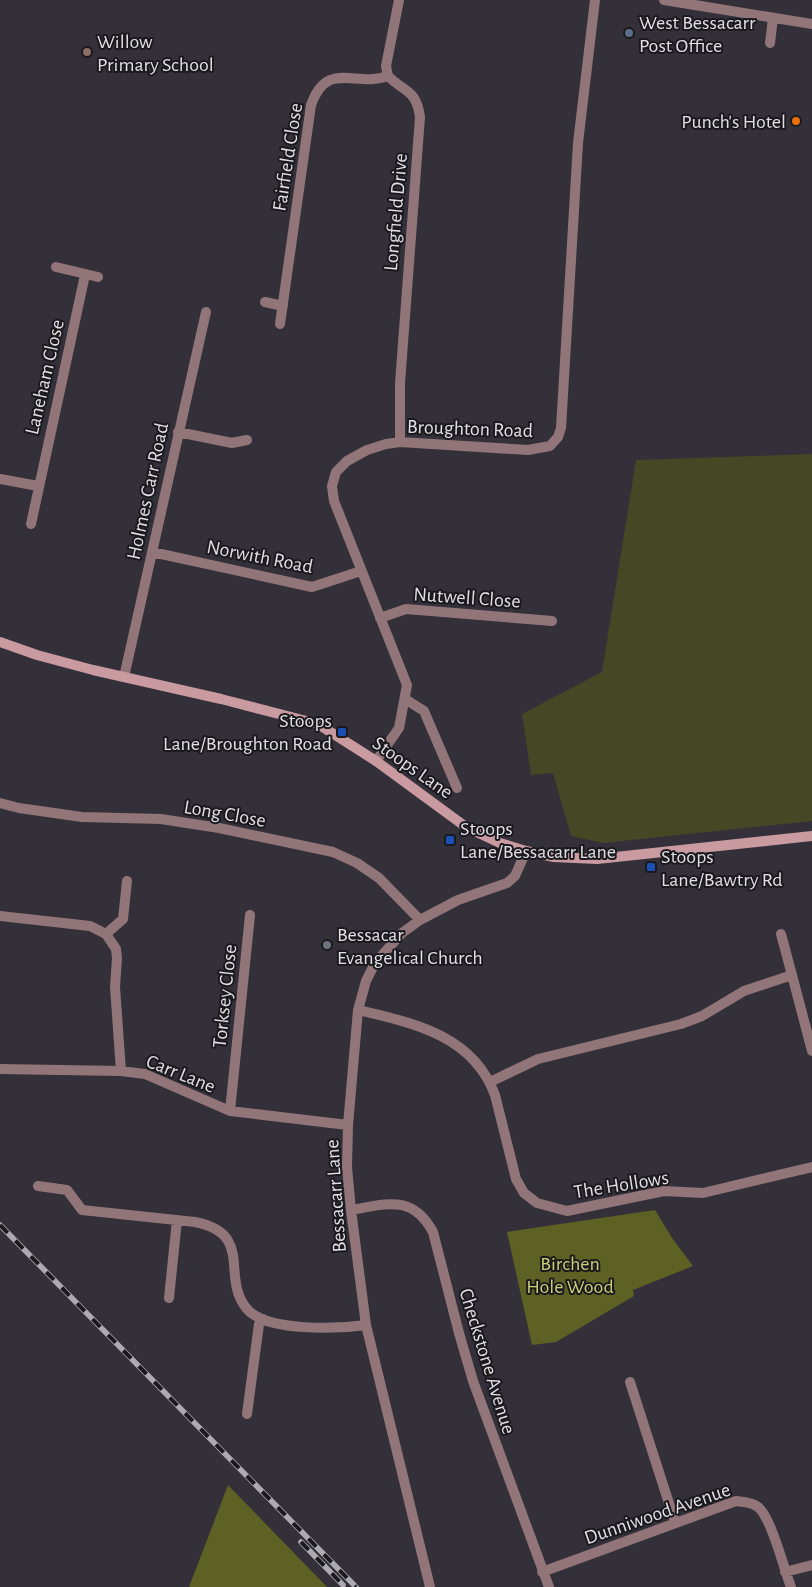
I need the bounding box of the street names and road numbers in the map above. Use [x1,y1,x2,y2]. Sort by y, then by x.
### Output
street label: Fairfield Close [270,102,306,213]
street label: Longfield Drive [381,152,411,272]
street label: Laneham Close [22,318,68,437]
street label: Broughton Road [407,417,533,441]
street label: Holmes Carr Road [124,421,172,561]
street label: Norwith Road [205,537,315,577]
street label: Nutwell Close [413,584,521,612]
street label: Stoops Lane [369,733,456,803]
street label: Long Close [182,797,267,831]
street label: Torksey Close [210,943,240,1049]
street label: Carr Lane [143,1051,218,1097]
street label: Bessacarr Lane [322,1139,350,1253]
street label: The Hollows [572,1168,670,1202]
street label: Checkstone Avenue [455,1286,519,1436]
street label: Dunniwood Avenue [582,1480,733,1548]

